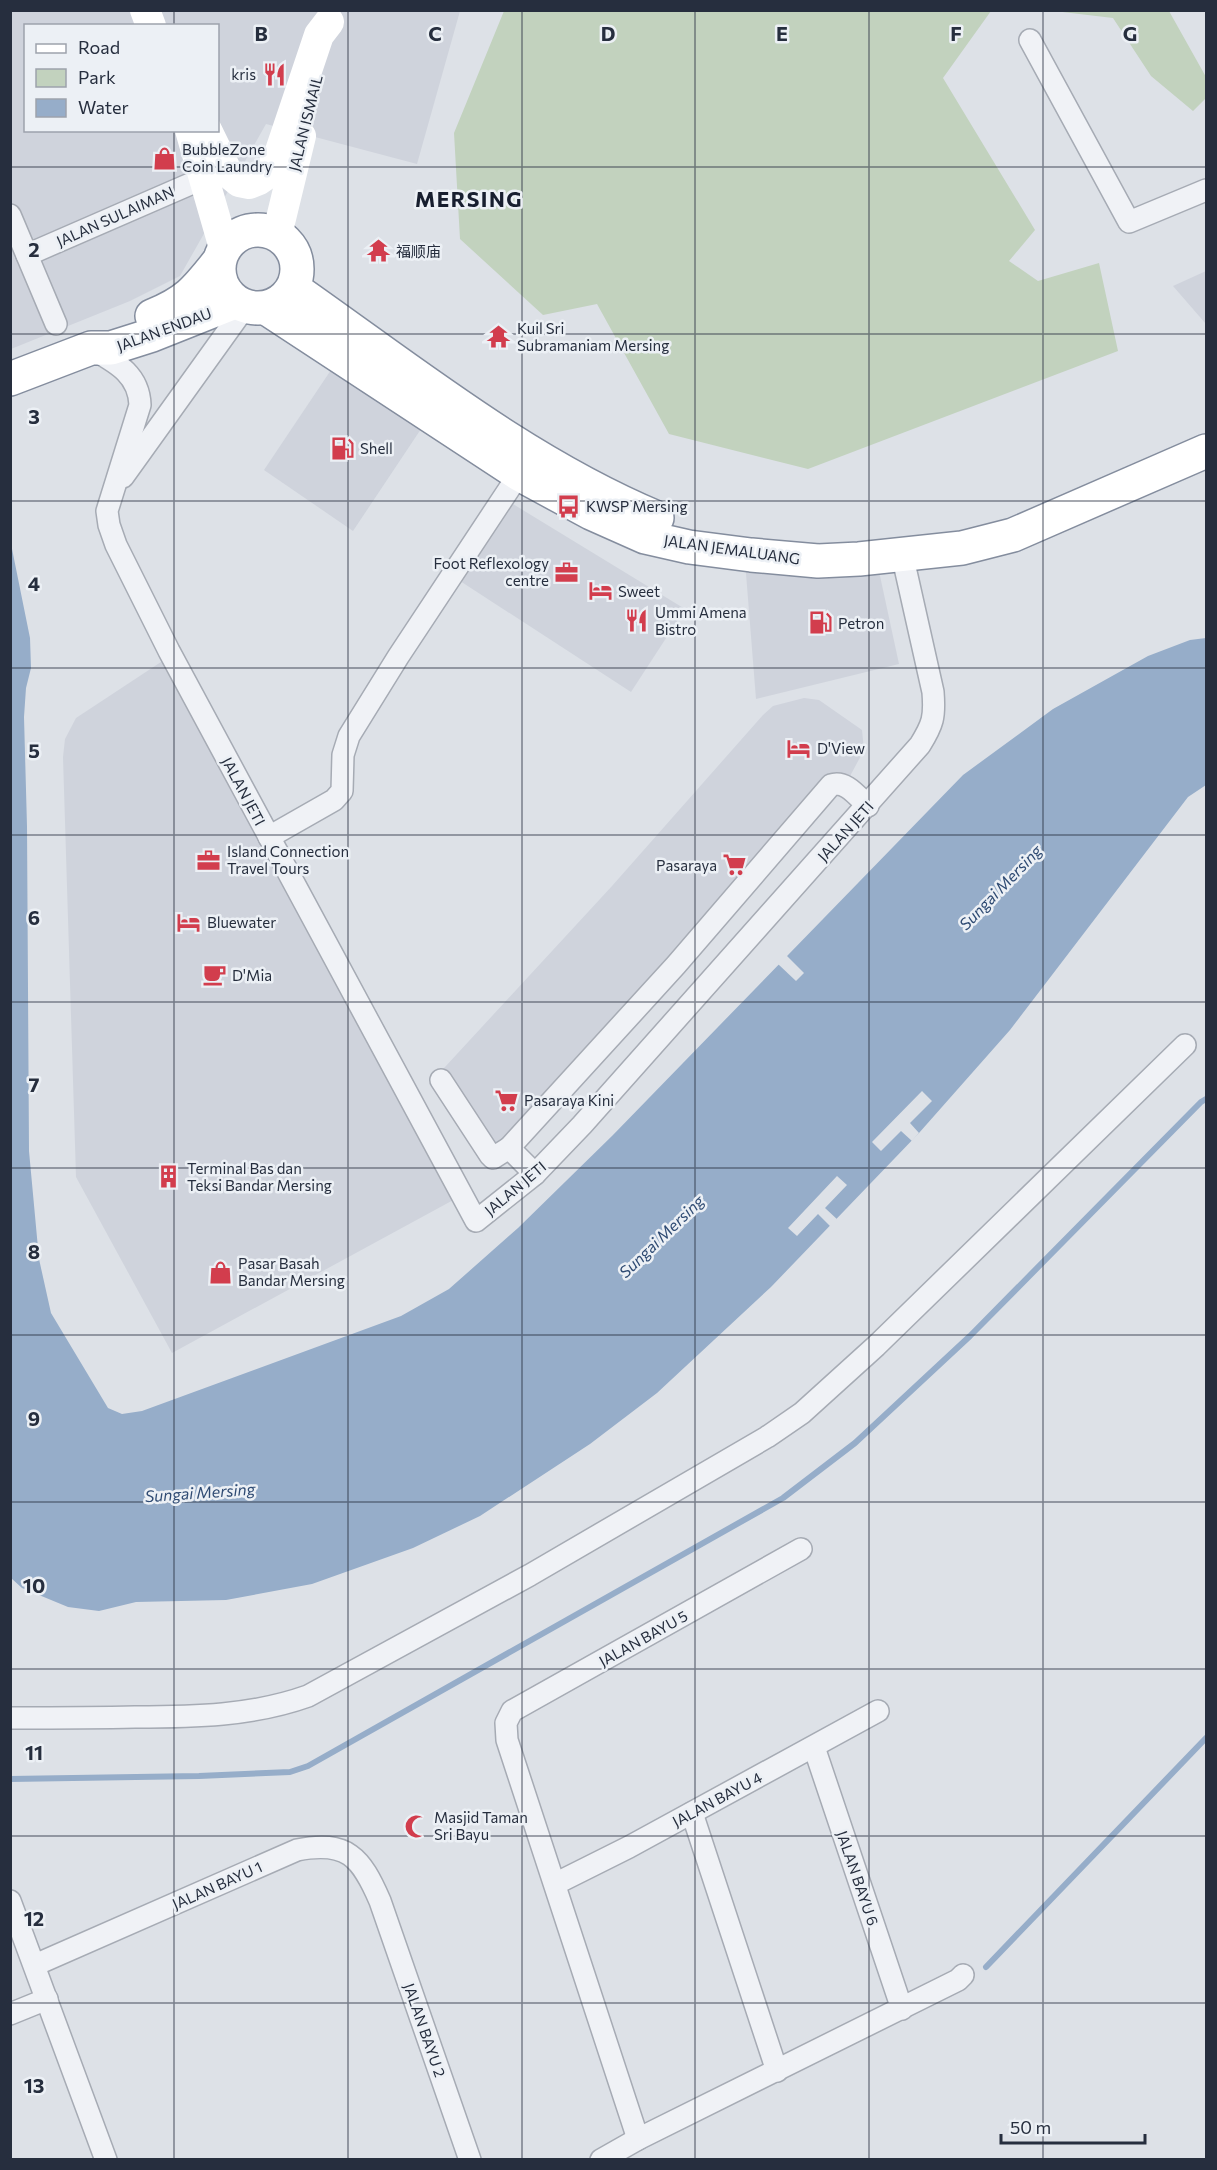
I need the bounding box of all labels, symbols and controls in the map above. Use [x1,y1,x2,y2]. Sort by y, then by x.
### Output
text: B [254,21,268,45]
text: C [428,21,442,45]
text: D [601,21,615,45]
text: E [776,21,788,45]
text: F [950,21,962,45]
text: G [1123,21,1137,45]
legend [24,24,219,132]
text: Road [78,36,120,58]
restaurant icon: kris [261,61,287,87]
place label: kris [231,65,256,83]
text: Park [78,66,116,88]
street label: JALAN ISMAIL [284,73,326,173]
text: Water [78,96,129,118]
place label: BubbleZone Coin Laundry [182,140,273,175]
shop icon: BubbleZone Coin Laundry [151,145,177,171]
street label: JALAN SULAIMAN [53,182,177,250]
district label: MERSING [415,186,523,211]
text: 2 [28,237,40,261]
temple icon: 福顺庙 [365,238,391,264]
place label: 福顺庙 [396,242,441,260]
street label: JALAN ENDAU [114,304,214,354]
place label: Kuil Sri Subramaniam Mersing [517,319,669,354]
temple icon: Kuil Sri Subramaniam Mersing [486,324,512,350]
text: 3 [28,404,40,428]
fuel station icon: Shell [329,435,355,461]
place label: Shell [360,439,393,457]
bus stop icon: KWSP Mersing [555,493,581,519]
place label: KWSP Mersing [586,497,688,515]
street label: JALAN JEMALUANG [663,531,801,567]
place label: Foot Reflexology centre [434,554,549,589]
office icon: Foot Reflexology centre [554,559,580,585]
text: 4 [28,571,40,595]
hotel icon: Sweet [587,578,613,604]
place label: Sweet [618,582,660,600]
place label: Ummi Amena Bistro [655,603,747,638]
restaurant icon: Ummi Amena Bistro [624,608,650,634]
fuel station icon: Petron [807,610,833,636]
place label: Petron [838,614,884,632]
hotel icon: D'View [786,735,812,761]
text: 5 [28,738,40,762]
place label: D'View [817,739,865,757]
street label: JALAN JETI [218,754,270,828]
street label: JALAN JETI [813,797,877,865]
water label: Sungai Mersing [955,840,1046,933]
place label: Island Connection Travel Tours [227,842,349,877]
office icon: Island Connection Travel Tours [196,847,222,873]
supermarket icon: Pasaraya [722,852,748,878]
place label: Pasaraya [656,856,717,874]
text: 6 [28,905,40,929]
hotel icon: Bluewater [176,909,202,935]
place label: Bluewater [207,913,276,931]
cafe icon: D'Mia [201,962,227,988]
place label: D'Mia [232,966,272,984]
text: 7 [29,1072,40,1096]
supermarket icon: Pasaraya Kini [493,1087,519,1113]
place label: Pasaraya Kini [524,1091,614,1109]
street label: JALAN JETI [481,1157,549,1219]
place label: Terminal Bas dan Teksi Bandar Mersing [187,1159,332,1194]
building icon: Terminal Bas dan Teksi Bandar Mersing [156,1164,182,1190]
water label: Sungai Mersing [615,1190,708,1281]
text: 8 [28,1239,40,1263]
place label: Pasar Basah Bandar Mersing [238,1254,345,1289]
shop icon: Pasar Basah Bandar Mersing [207,1259,233,1285]
text: 9 [28,1406,40,1430]
water label: Sungai Mersing [144,1479,257,1505]
text: 10 [23,1573,45,1597]
street label: JALAN BAYU 5 [595,1606,691,1670]
text: 11 [25,1740,43,1764]
street label: JALAN BAYU 4 [669,1768,765,1830]
place label: Masjid Taman Sri Bayu [434,1808,528,1843]
mosque icon: Masjid Taman Sri Bayu [403,1813,429,1839]
street label: JALAN BAYU 6 [833,1828,883,1928]
street label: JALAN BAYU 1 [169,1857,265,1913]
text: 12 [24,1906,44,1930]
street label: JALAN BAYU 2 [400,1981,450,2079]
text: 13 [24,2073,44,2097]
scale bar [1001,2107,1145,2145]
text: 50 m [1010,2116,1051,2138]

